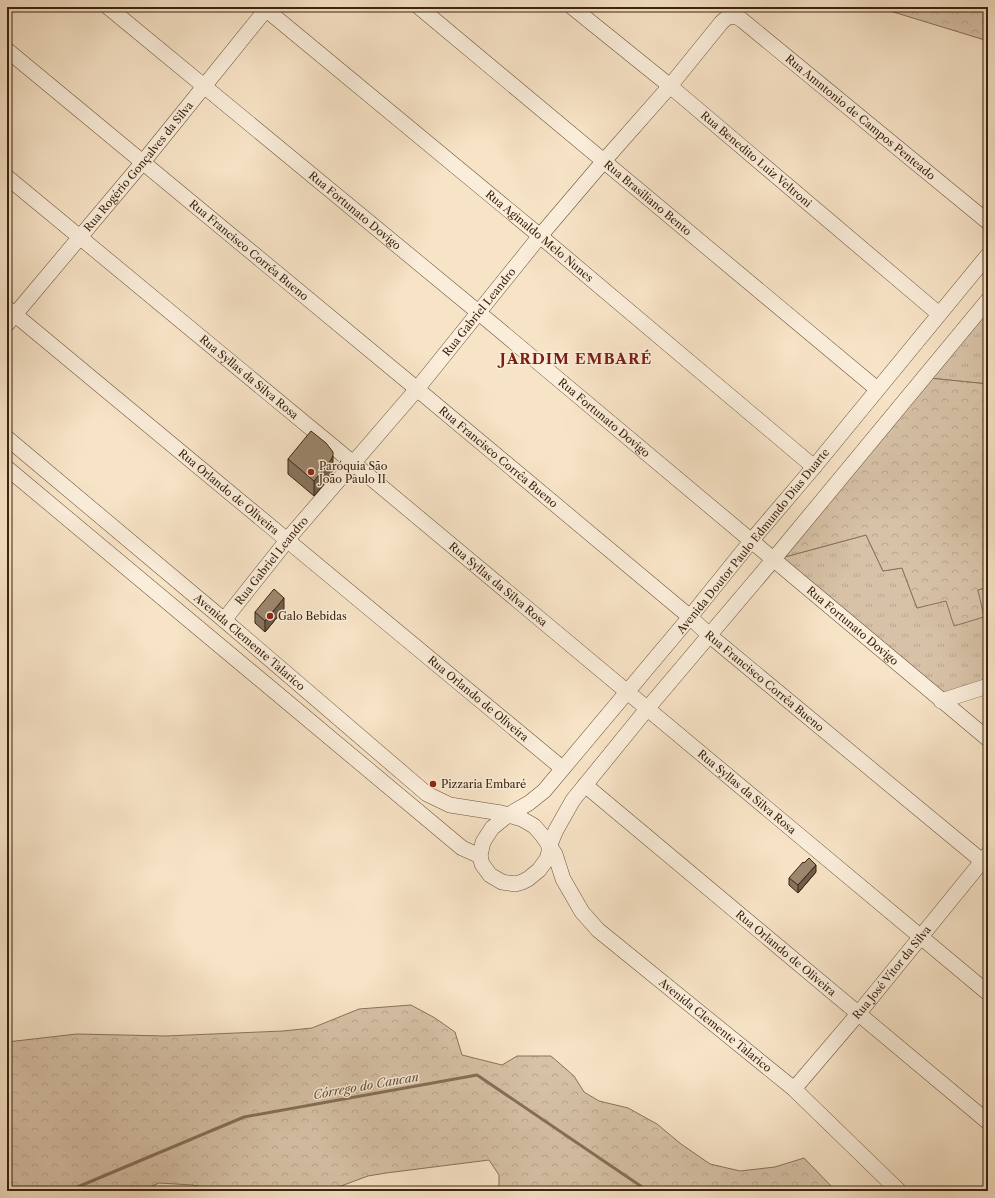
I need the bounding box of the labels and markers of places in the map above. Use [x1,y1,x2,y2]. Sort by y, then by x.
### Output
place label: Paróquia São João Paulo II [317,459,388,486]
marker: Paróquia São João Paulo II [306,467,316,477]
place label: Galo Bebidas [278,609,347,623]
marker: Galo Bebidas [265,611,275,621]
place label: Pizzaria Embaré [441,777,526,791]
marker: Pizzaria Embaré [428,779,438,789]

